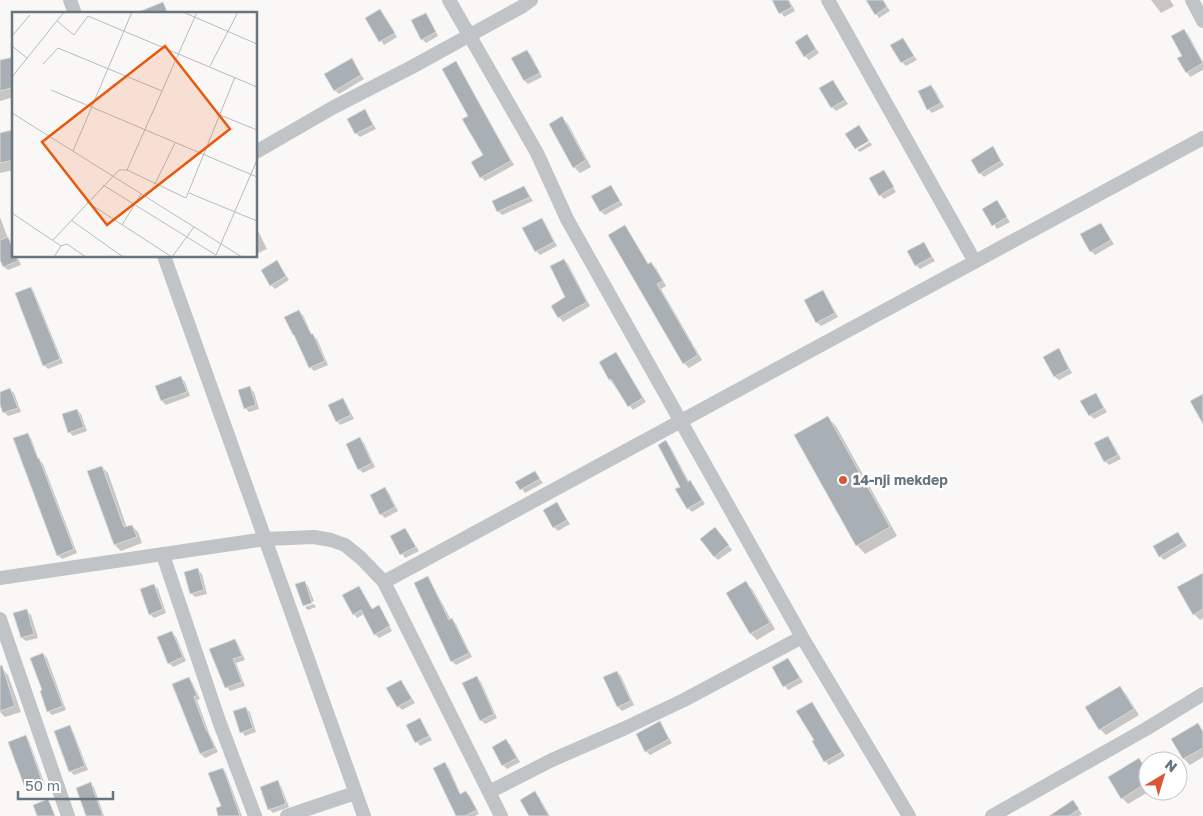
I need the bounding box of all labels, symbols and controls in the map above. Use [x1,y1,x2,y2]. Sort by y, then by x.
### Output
inset map [12,12,258,258]
place label: 14-nji mekdep [853,471,948,488]
marker: 14-nji mekdep [837,474,849,486]
north arrow [1138,751,1188,801]
text: N [1162,755,1181,775]
scale bar [18,768,112,800]
text: 50 m [25,776,60,794]

